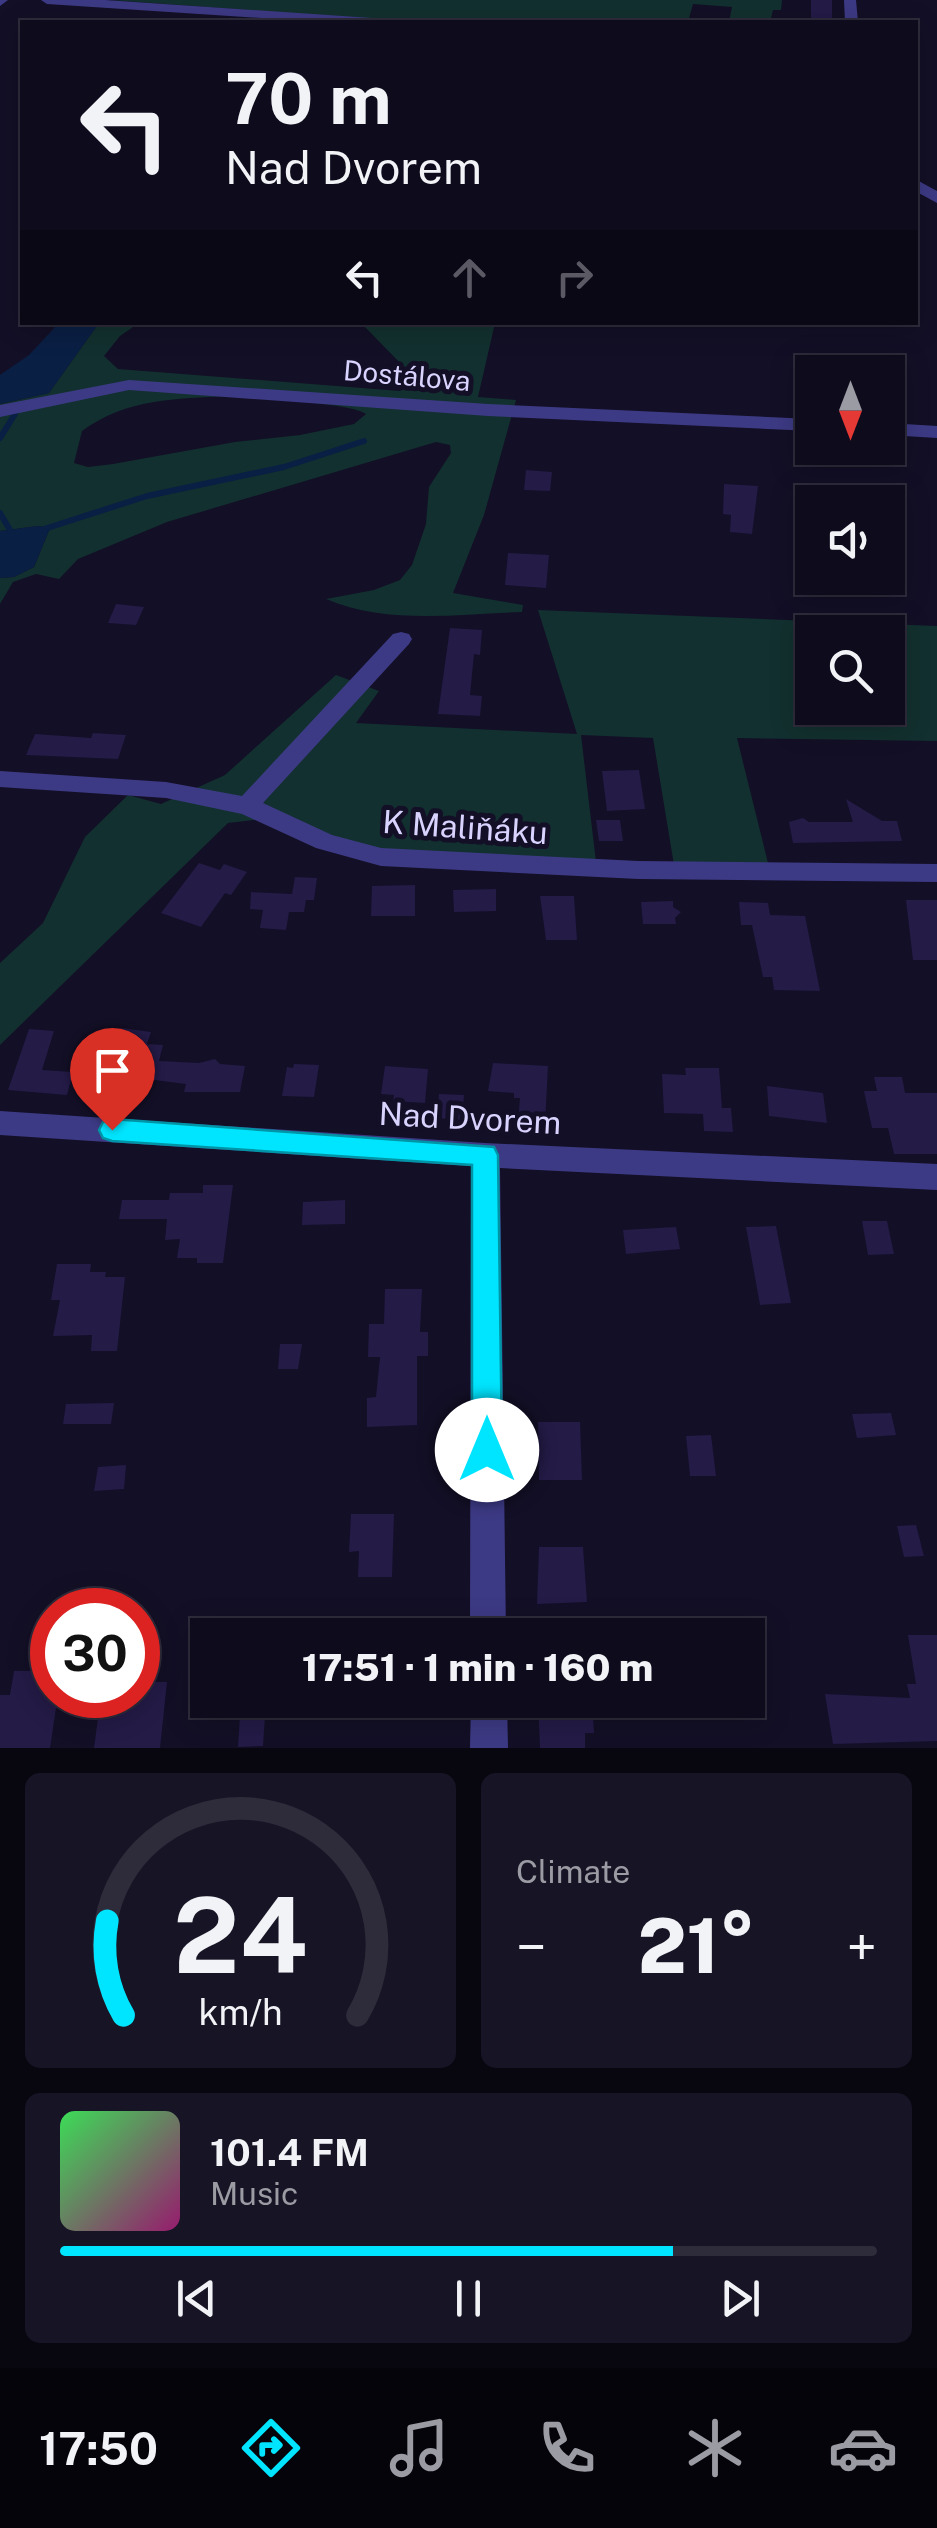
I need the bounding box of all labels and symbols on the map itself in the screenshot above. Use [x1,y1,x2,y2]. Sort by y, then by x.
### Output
street label: Dostálova [342,353,472,397]
north arrow [795,355,905,465]
street label: K Maliňáku [381,803,549,851]
pin [70,1028,155,1131]
street label: Nad Dvorem [378,1095,562,1141]
position arrow [435,1398,539,1502]
speed limit sign: 30 [30,1588,160,1718]

